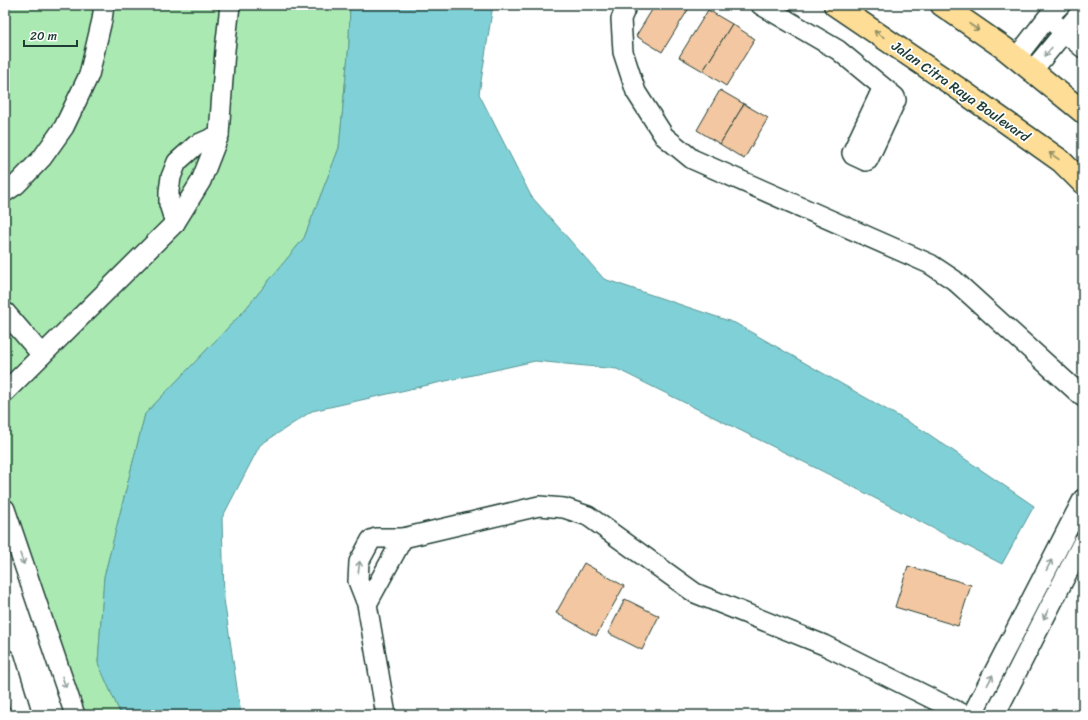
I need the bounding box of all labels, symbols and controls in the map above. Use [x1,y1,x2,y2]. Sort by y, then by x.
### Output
scale bar [24,22,77,48]
one-way arrow [969,23,980,31]
text: 20 m [30,25,57,47]
one-way arrow [873,30,884,38]
street label: Jalan Citra Raya Boulevard [885,33,1037,150]
one-way arrow [1044,46,1053,57]
one-way arrow [1049,152,1060,160]
one-way arrow [19,552,26,565]
one-way arrow [1046,559,1053,571]
one-way arrow [356,561,363,574]
one-way arrow [1042,608,1049,620]
one-way arrow [60,675,68,687]
one-way arrow [987,675,994,687]

